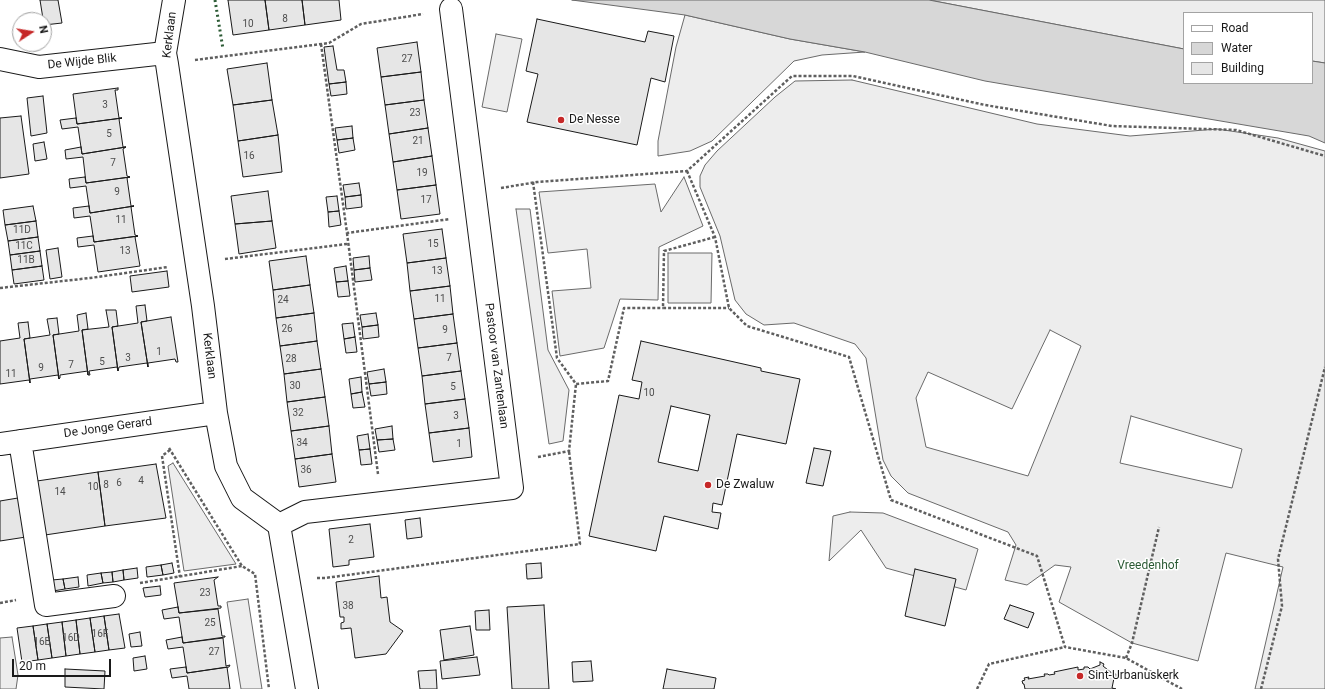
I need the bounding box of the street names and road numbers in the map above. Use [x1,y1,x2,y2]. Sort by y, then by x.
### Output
street label: Kerklaan [160,11,180,59]
street label: De Wijde Blik [47,51,117,73]
street label: Pastoor van Zantenlaan [481,302,511,430]
street label: Kerklaan [199,332,219,380]
street label: De Jonge Gerard [63,415,153,441]

